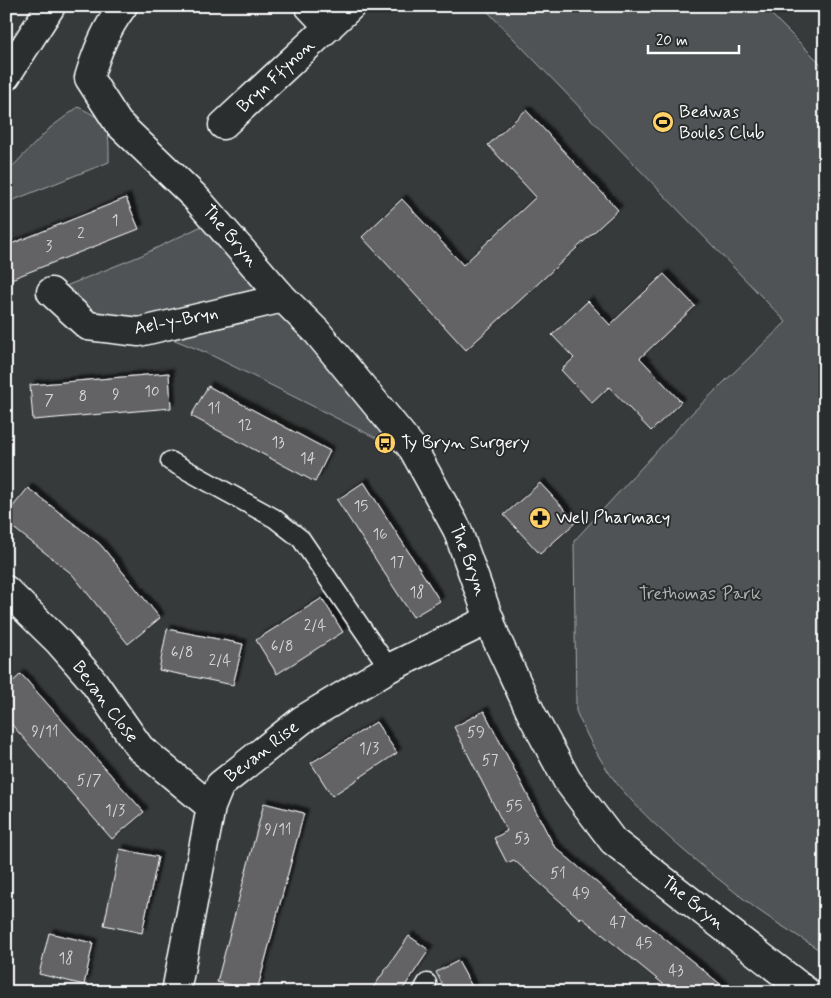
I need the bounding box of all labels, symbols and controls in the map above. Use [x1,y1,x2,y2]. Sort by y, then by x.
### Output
scale bar [648,22,740,54]
text: 20 m [656,31,688,51]
street label: Bryn Ffynon [232,34,320,118]
place label: Bedwas Boules Club [679,100,765,145]
sports icon: Bedwas Boules Club [651,110,675,134]
street label: The Bryn [196,200,264,272]
house number: 1 [112,211,118,231]
house number: 2 [77,224,85,244]
house number: 3 [46,237,53,257]
street label: Ael-y-Bryn [132,301,220,341]
house number: 10 [144,382,160,402]
house number: 9 [112,385,120,405]
house number: 8 [79,387,87,407]
house number: 7 [44,391,54,411]
house number: 11 [207,399,221,419]
house number: 12 [238,416,252,436]
bus stop icon: Ty Bryn Surgery [373,431,397,455]
place label: Ty Bryn Surgery [401,431,530,456]
house number: 13 [271,433,285,453]
house number: 14 [300,449,316,469]
house number: 15 [354,497,368,517]
pharmacy icon: Well Pharmacy [528,506,552,530]
place label: Well Pharmacy [556,506,670,530]
street label: The Bryn [443,521,493,599]
house number: 16 [372,525,388,545]
house number: 17 [390,553,405,573]
park label: Trethomas Park [639,582,761,606]
house number: 18 [410,583,424,603]
house number: 2/4 [304,616,327,636]
house number: 6/8 [271,637,293,657]
house number: 6/8 [171,643,193,663]
house number: 2/4 [209,651,232,671]
street label: Bevan Close [66,656,144,748]
street label: Bevan Rise [220,715,304,789]
house number: 9/11 [31,722,59,742]
house number: 59 [467,723,485,743]
house number: 1/3 [359,739,379,759]
house number: 57 [482,751,499,771]
house number: 5/7 [77,771,101,791]
house number: 55 [506,797,523,817]
house number: 1/3 [105,801,125,821]
house number: 9/11 [264,820,292,840]
house number: 53 [514,829,530,849]
house number: 51 [550,864,566,884]
street label: The Bryn [656,870,730,936]
house number: 49 [572,884,590,904]
house number: 47 [610,913,627,933]
house number: 45 [636,934,652,954]
house number: 18 [59,949,73,969]
house number: 43 [668,961,684,981]

